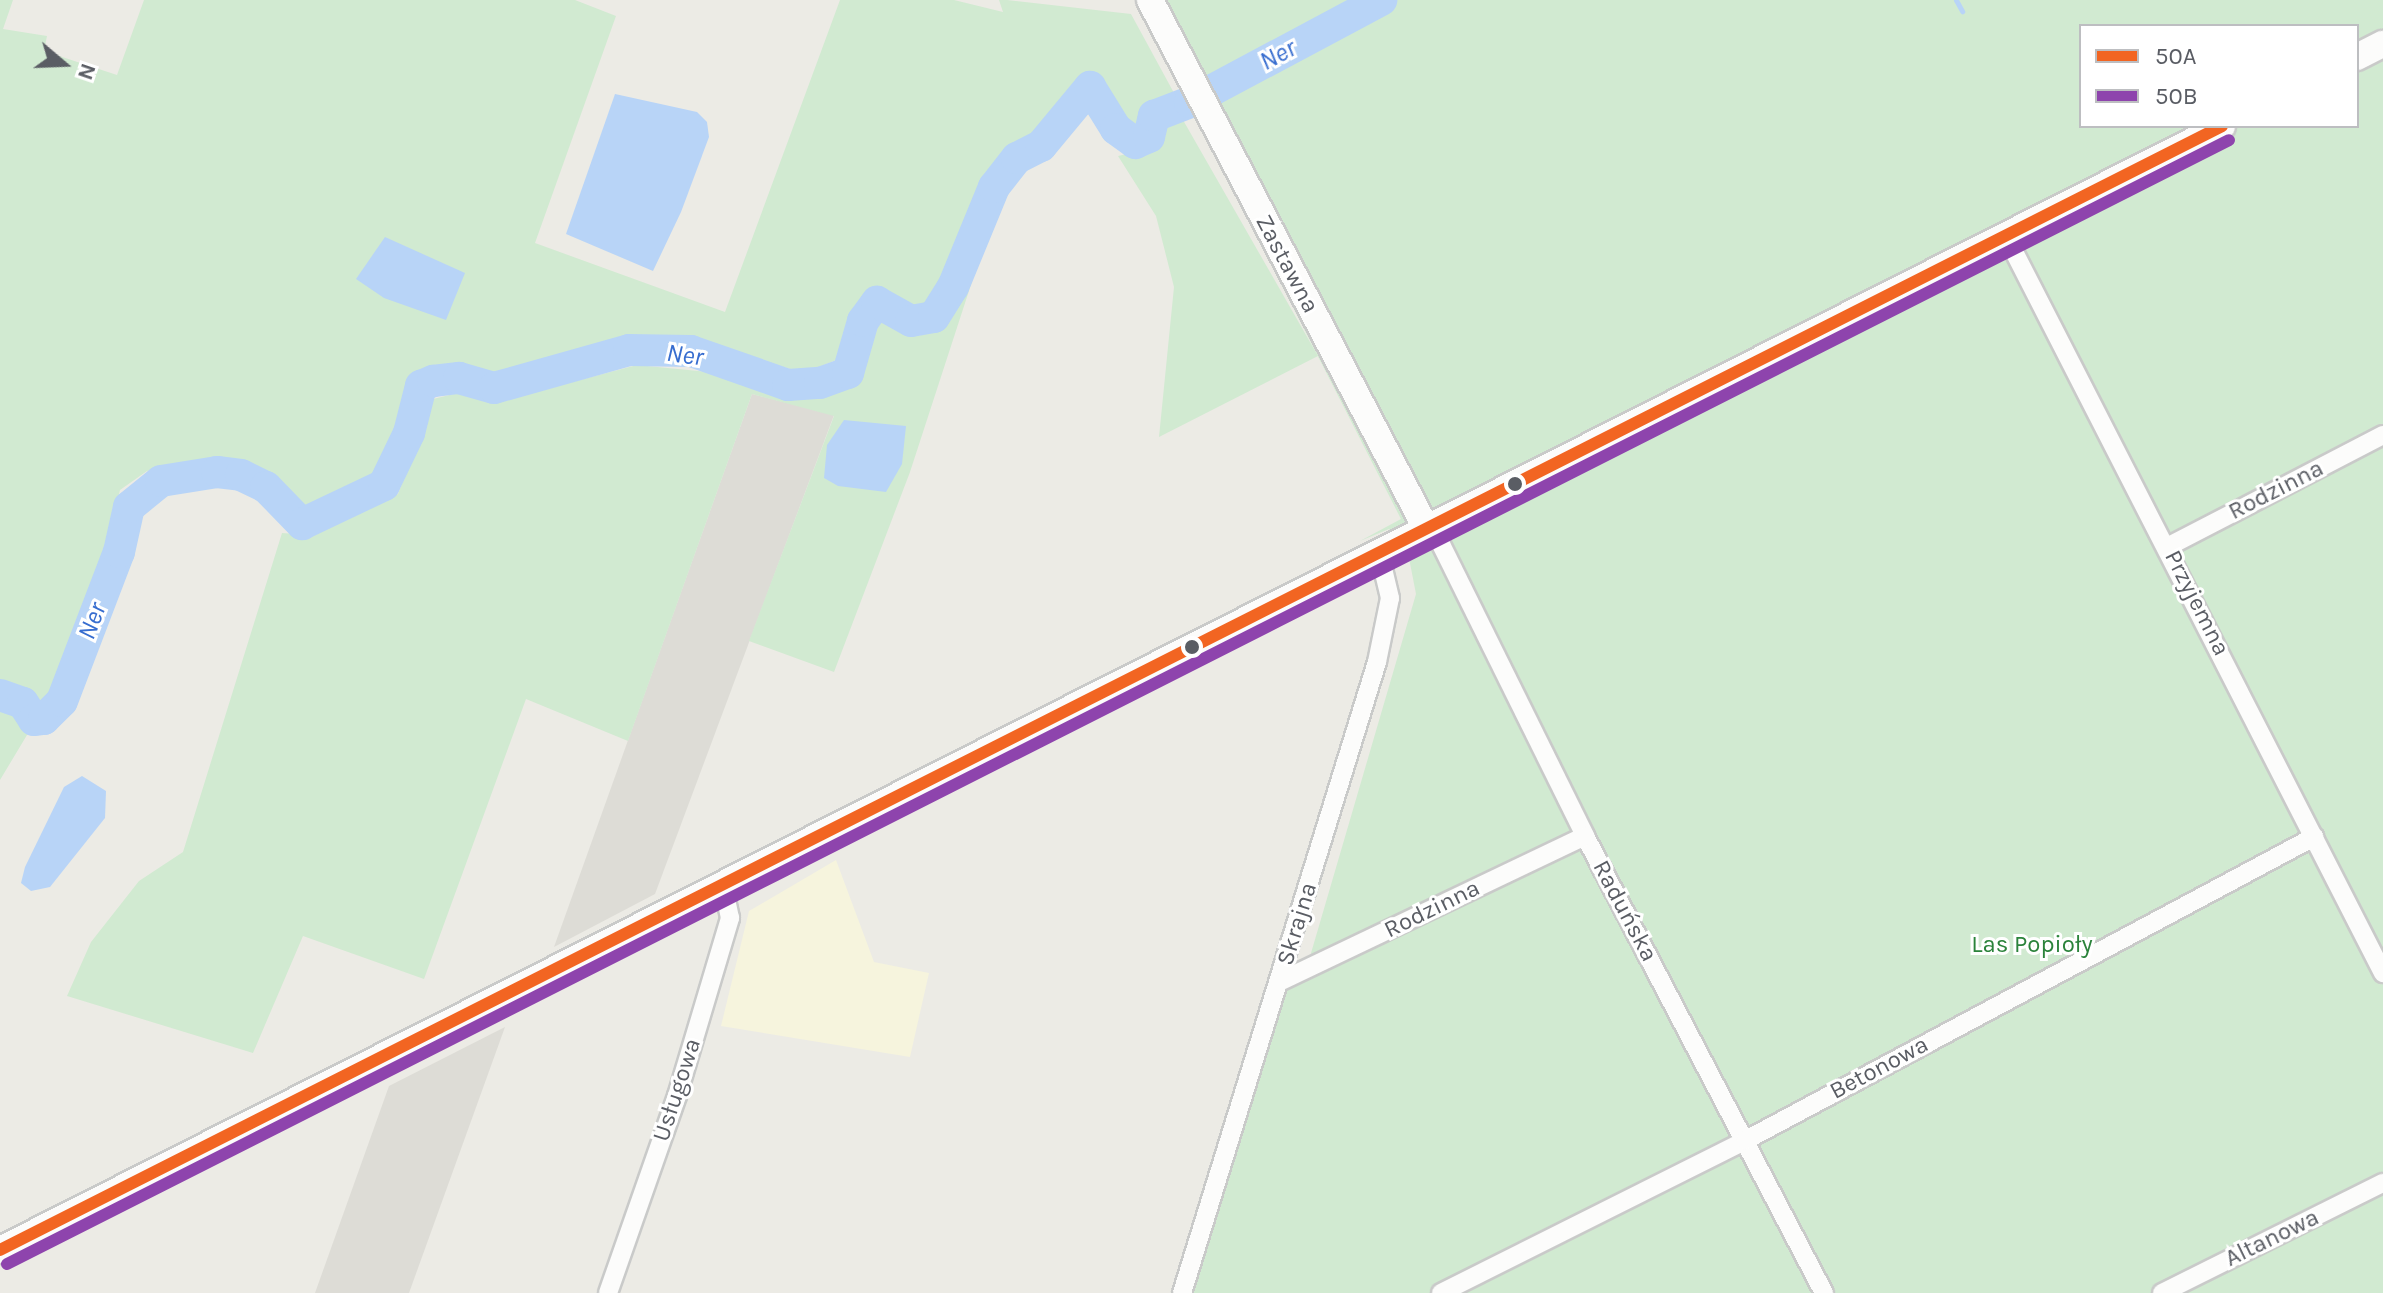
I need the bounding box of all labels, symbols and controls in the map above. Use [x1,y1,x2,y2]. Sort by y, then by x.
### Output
north arrow [24,24,104,104]
legend [2079,24,2359,128]
water label: Ner [1254,33,1302,77]
text: 50A [2155,42,2197,70]
text: N [72,60,102,84]
text: 50B [2155,82,2198,110]
street label: Zastawna [1249,210,1325,318]
water label: Ner [665,337,705,373]
street label: Rodzinna [2224,454,2328,526]
unlabelled marker [1507,476,1523,492]
street label: Przyjemna [2158,545,2236,661]
water label: Ner [71,598,113,644]
unlabelled marker [1184,639,1200,655]
street label: Raduńska [1586,855,1664,967]
street label: Rodzinna [1380,874,1484,944]
street label: Skrajna [1271,879,1323,969]
park label: Las Popioły [1971,931,2093,959]
street label: Betonowa [1825,1030,1933,1106]
street label: Usługowa [647,1035,707,1145]
street label: Altanowa [2220,1203,2324,1273]

